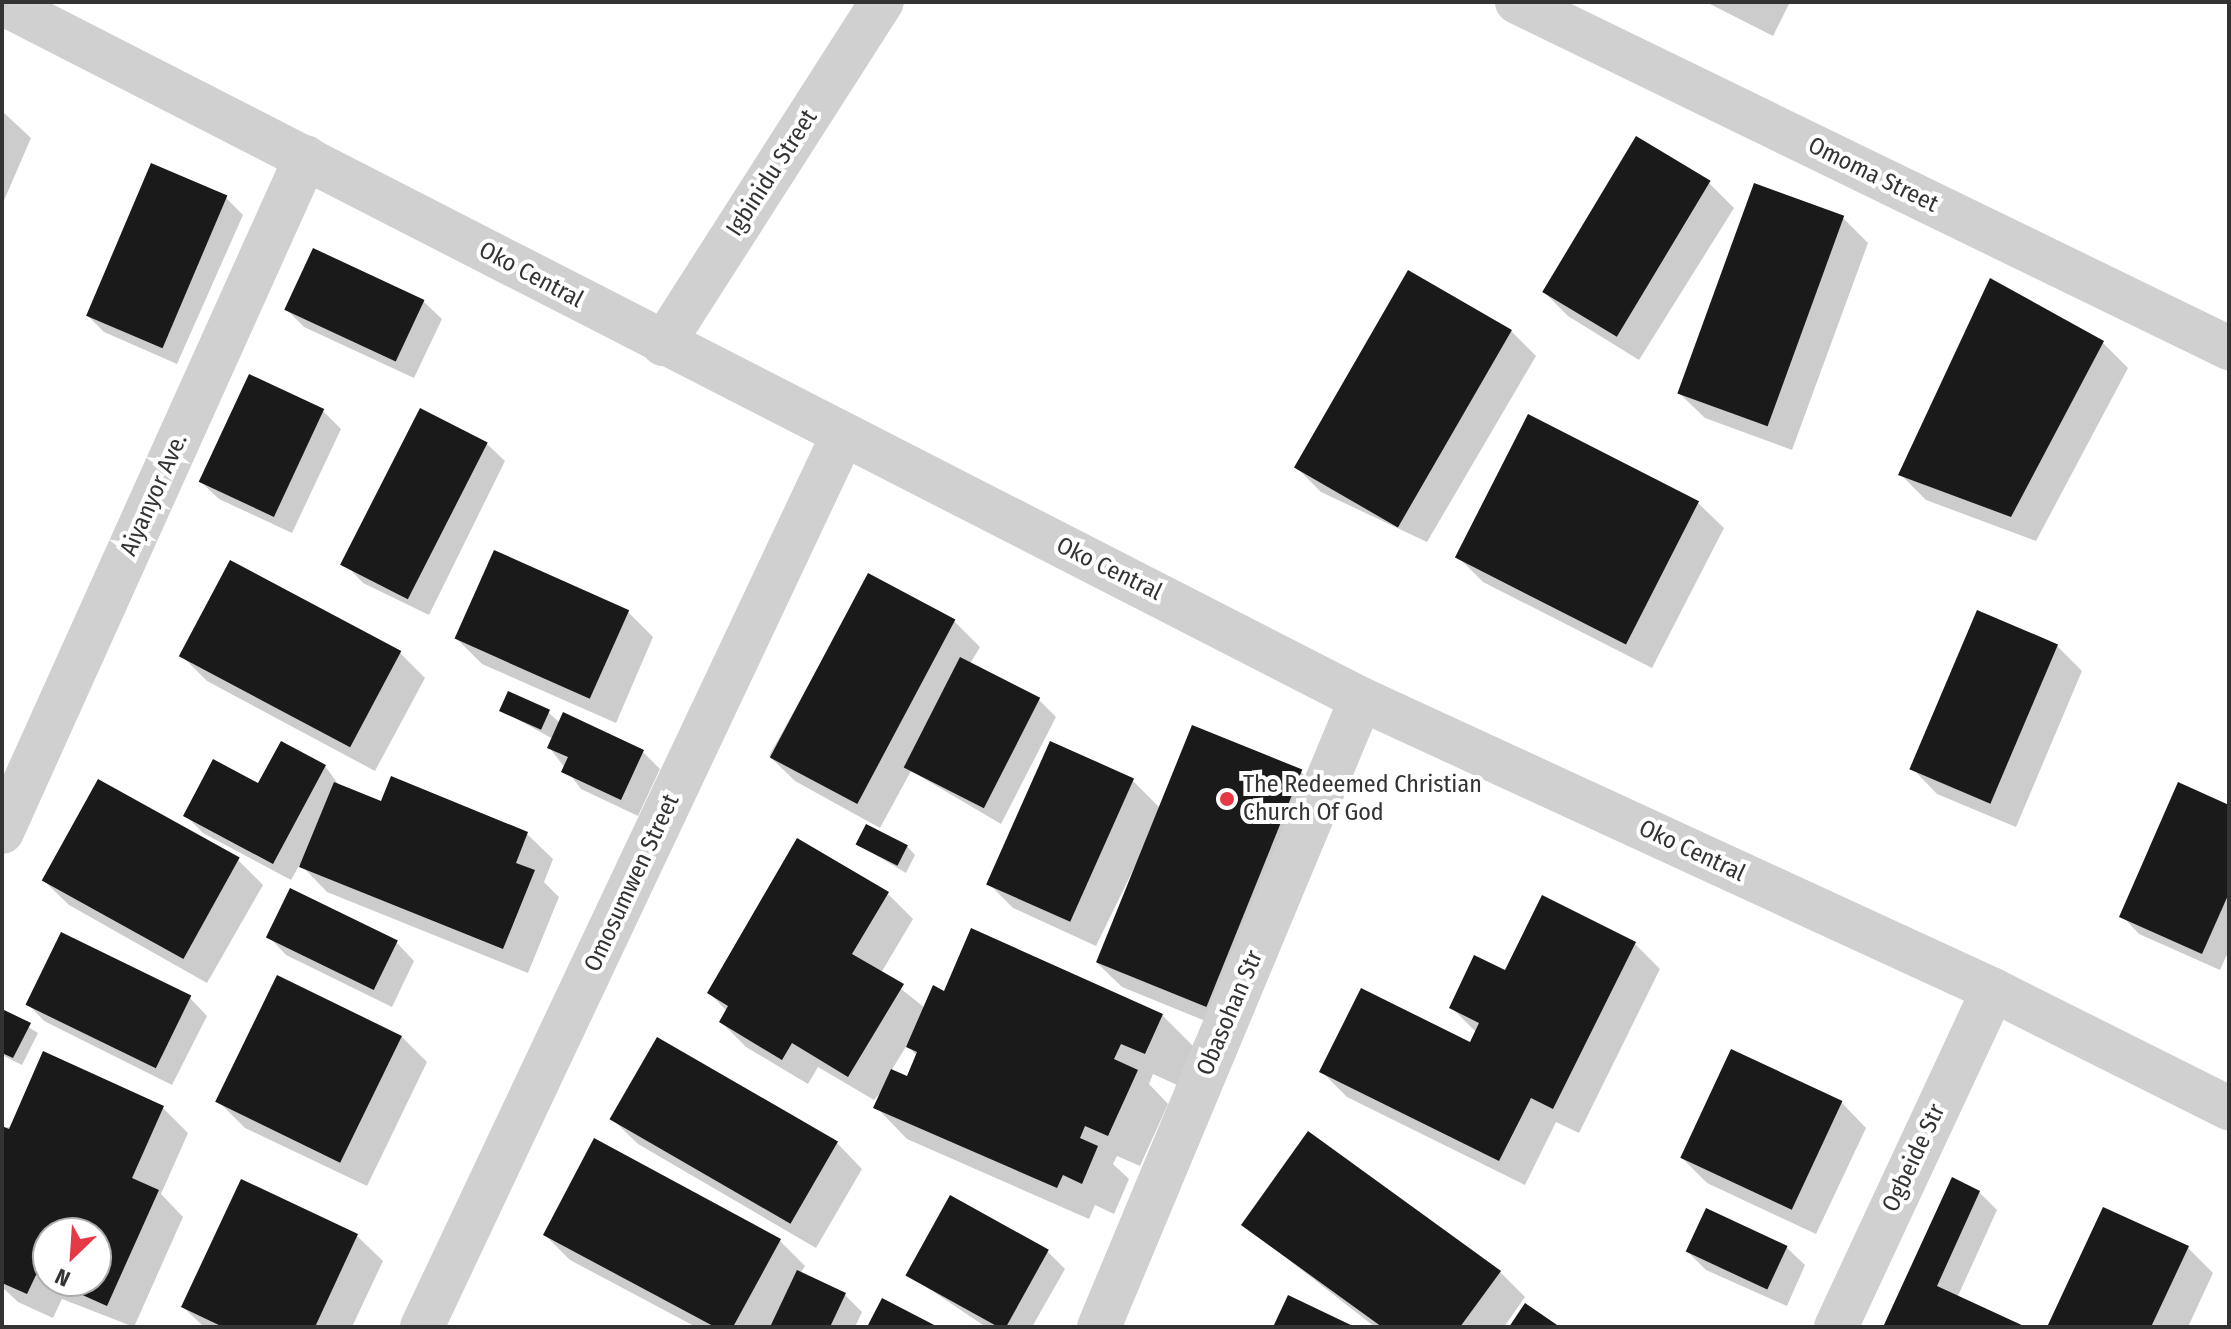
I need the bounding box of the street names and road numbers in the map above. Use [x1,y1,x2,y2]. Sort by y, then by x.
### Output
street label: Igbinidu Street [720,104,824,242]
street label: Omoma Street [1803,131,1943,219]
street label: Oko Central [474,236,588,314]
street label: Aiyanyor Ave. [114,430,194,560]
street label: Oko Central [1052,531,1166,607]
street label: Omosumwen Street [578,790,686,976]
street label: Oko Central [1634,814,1750,888]
street label: Obasohan Str [1191,946,1269,1080]
street label: Ogbeide Str [1877,1100,1951,1216]

